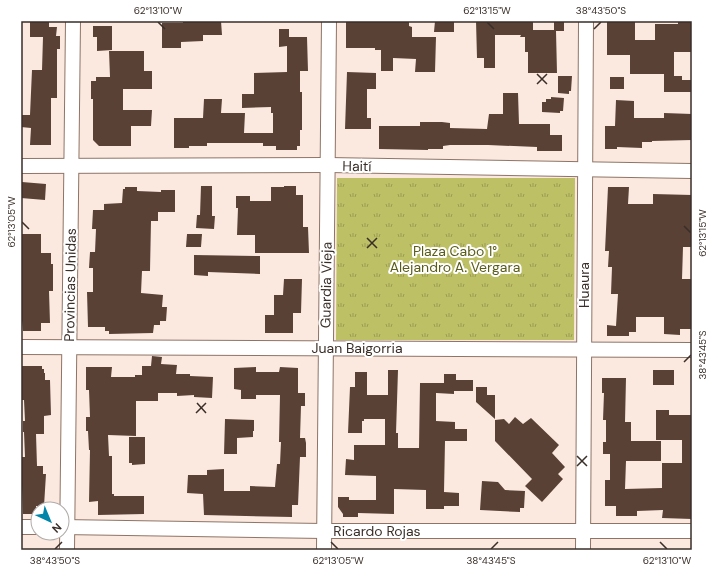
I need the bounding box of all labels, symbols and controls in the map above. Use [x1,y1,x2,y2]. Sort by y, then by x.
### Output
text: 62°13'10"W [134,4,183,17]
text: 62°13'15"W [463,4,511,17]
text: 38°43'50"S [576,4,626,17]
street label: Haití [342,157,373,175]
text: 62°13'05"W [5,196,18,248]
text: 62°13'15"W [696,209,709,257]
street label: Provincias Unidas [60,228,80,342]
street label: Guardia Vieja [316,242,336,328]
park label: Plaza Cabo 1° Alejandro A. Vergara [390,242,520,276]
street label: Huaura [575,262,593,308]
text: 38°43'45"S [696,330,709,380]
street label: Juan Baigorria [312,339,403,357]
north arrow [30,501,70,541]
text: N [49,520,65,536]
street label: Ricardo Rojas [333,522,421,540]
text: 38°43'50"S [30,554,80,567]
text: 62°13'05"W [312,554,364,567]
text: 38°43'45"S [466,554,516,567]
text: 62°13'10"W [643,554,692,567]

